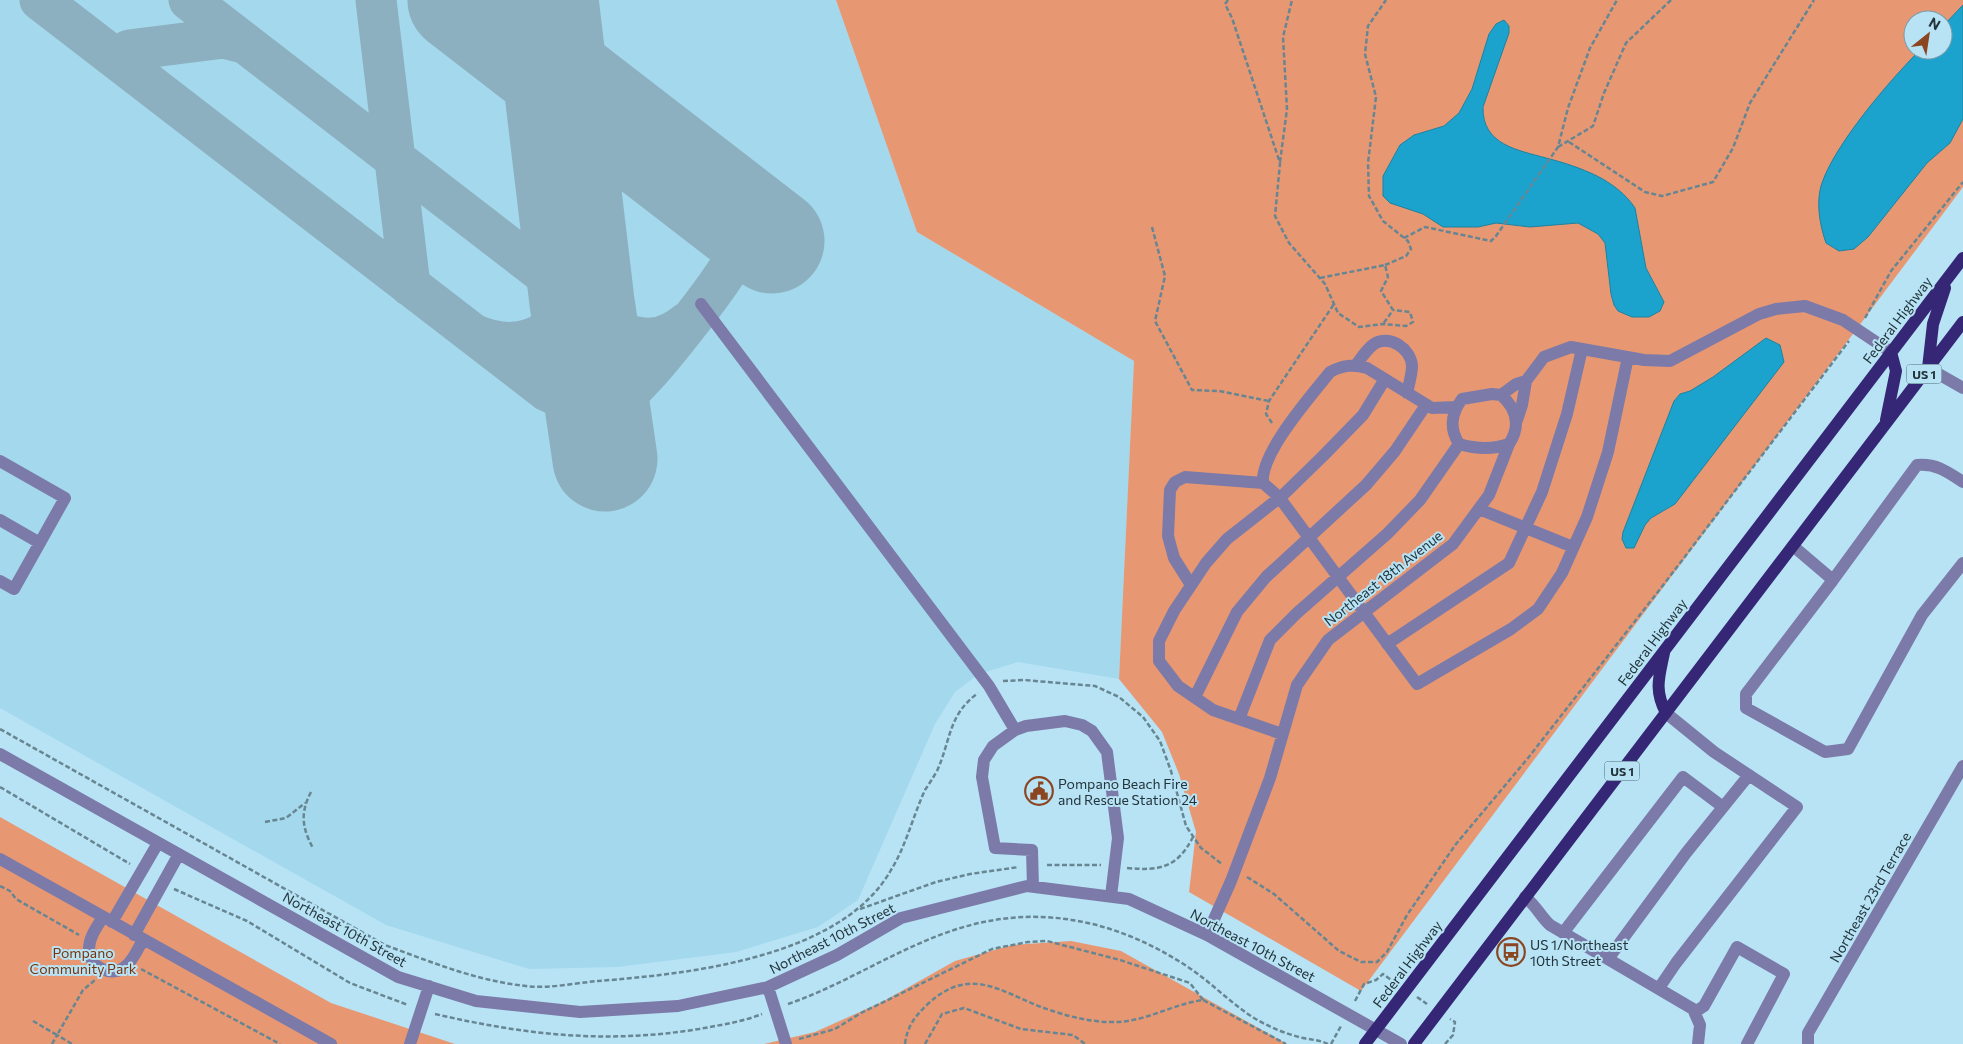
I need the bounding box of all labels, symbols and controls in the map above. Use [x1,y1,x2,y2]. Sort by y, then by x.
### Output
north arrow [1903,10,1953,60]
text: N [1926,13,1944,33]
street label: Federal Highway [1859,273,1935,367]
road number: US 1 [1906,364,1942,384]
street label: Northeast 18th Avenue [1321,527,1445,629]
street label: Federal Highway [1614,595,1690,689]
road number: US 1 [1604,761,1640,780]
place label: Pompano Beach Fire and Rescue Station 24 [1058,775,1198,808]
public building icon: Pompano Beach Fire and Rescue Station 24 [1024,776,1054,806]
street label: Northeast 23rd Terrace [1826,829,1914,965]
street label: Northeast 10th Street [280,888,410,970]
street label: Northeast 10th Street [766,899,898,977]
street label: Northeast 10th Street [1188,905,1319,985]
street label: Federal Highway [1369,917,1445,1011]
place label: US 1/Northeast 10th Street [1530,936,1629,969]
bus stop icon: US 1/Northeast 10th Street [1496,937,1526,967]
park label: Pompano Community Park [30,944,137,977]

